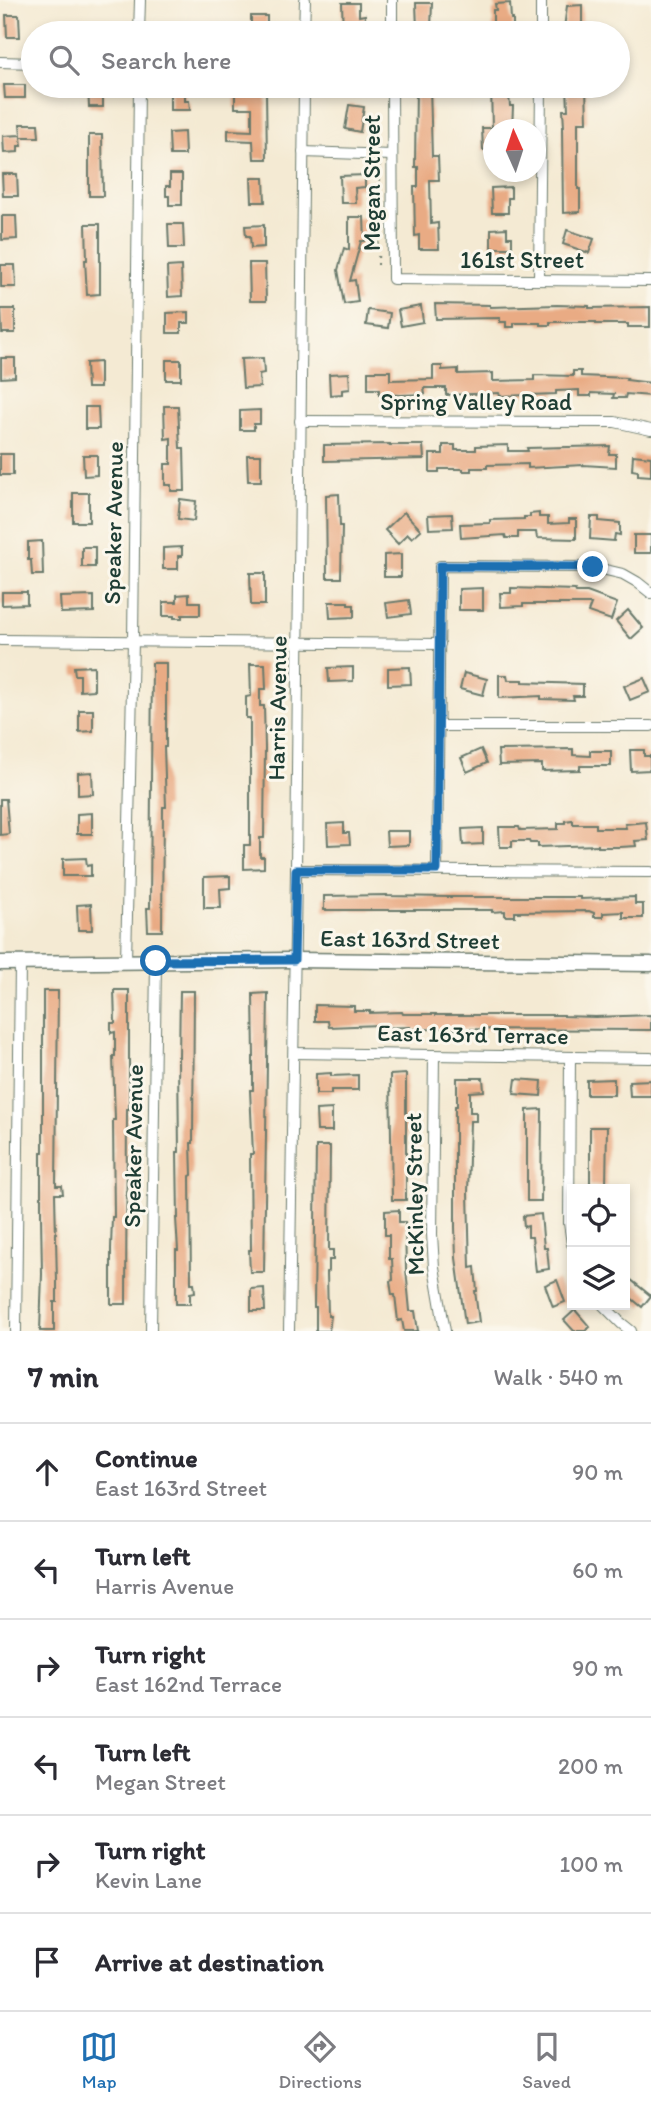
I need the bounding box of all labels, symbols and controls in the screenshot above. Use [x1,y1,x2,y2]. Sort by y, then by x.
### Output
search box [21,21,630,98]
icon: search [45,41,83,79]
text: Search here [101,44,231,76]
street label: Megan Street [357,115,386,251]
north arrow [483,119,546,182]
street label: 161st Street [460,245,584,274]
street label: Spring Valley Road [380,387,572,416]
street label: Speaker Avenue [97,441,129,605]
route end [577,551,608,582]
street label: Harris Avenue [261,635,293,781]
street label: East 163rd Street [320,923,500,955]
route start [140,945,171,976]
street label: East 163rd Terrace [377,1018,569,1050]
street label: Speaker Avenue [117,1064,149,1228]
street label: McKinley Street [398,1112,430,1276]
map controls [567,1184,630,1310]
button: locate [567,1184,630,1247]
button: layers [567,1247,630,1310]
text: 7 min [28,1358,99,1395]
text: Walk · 540 m [493,1363,623,1391]
text: Continue [95,1442,198,1474]
icon: ahead [28,1453,66,1491]
text: 90 m [572,1458,623,1486]
text: East 163rd Street [95,1474,267,1502]
text: Turn left [95,1540,191,1572]
icon: left [28,1551,66,1589]
text: 60 m [572,1556,623,1584]
text: Harris Avenue [95,1572,234,1600]
text: Turn right [95,1638,206,1670]
icon: right [28,1649,66,1687]
text: 90 m [572,1654,623,1682]
text: East 162nd Terrace [95,1670,282,1698]
text: Turn left [95,1736,191,1768]
icon: left [28,1747,66,1785]
text: 200 m [558,1752,623,1780]
text: Megan Street [95,1768,226,1796]
text: Turn right [95,1834,206,1866]
icon: right [28,1845,66,1883]
text: 100 m [559,1850,623,1878]
text: Kevin Lane [95,1866,202,1894]
icon: arrive [28,1943,66,1981]
text: Arrive at destination [95,1946,324,1978]
tab: Map [80,2028,118,2093]
tab: Directions [278,2028,362,2093]
tab: Saved [522,2028,571,2093]

